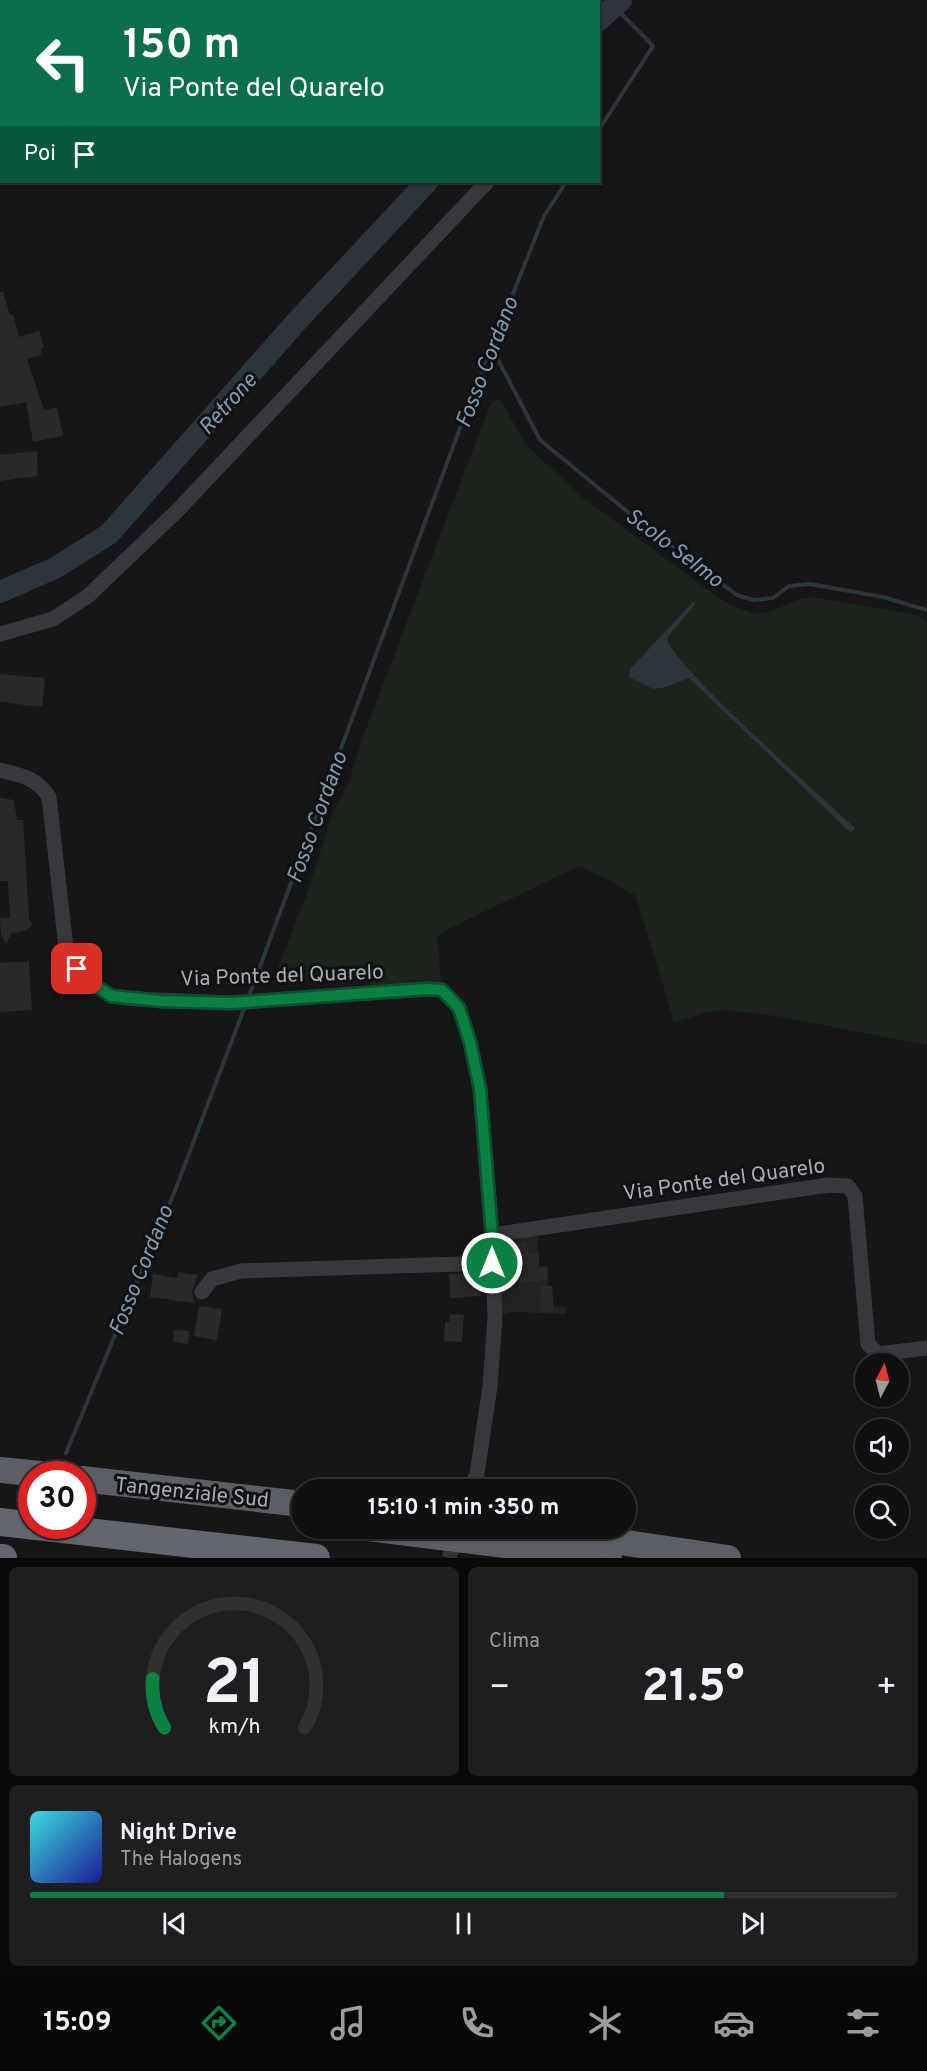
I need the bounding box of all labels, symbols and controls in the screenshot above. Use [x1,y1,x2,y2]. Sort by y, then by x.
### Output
text: 150 m [123,20,240,73]
icon: left [24,24,102,102]
text: Via Ponte del Quarelo [123,72,385,106]
icon: arrive [68,138,101,171]
text: Poi [24,141,56,168]
water label: Fosso Cordano [451,294,526,432]
water label: Retrone [194,368,264,441]
water label: Scolo Selmo [619,503,728,595]
water label: Fosso Cordano [282,748,355,887]
pin [51,943,102,994]
icon: arrive [60,952,93,985]
street label: Via Ponte del Quarelo [180,959,384,994]
street label: Via Ponte del Quarelo [621,1153,827,1208]
water label: Fosso Cordano [104,1202,181,1340]
position arrow [460,1231,524,1295]
north arrow [855,1353,909,1407]
map controls [855,1353,909,1539]
button: sound [855,1419,909,1473]
speed limit sign: 30 [18,1461,96,1539]
street label: Tangenziale Sud [114,1472,270,1515]
button: search [855,1485,909,1539]
text: 15:10 · 1 min · 350 m [368,1495,559,1522]
text: Clima [489,1629,540,1655]
text: 21 [202,1647,266,1726]
text: 21.5° [642,1660,744,1717]
text: − [489,1668,510,1710]
text: + [876,1668,897,1710]
text: km/h [208,1715,260,1742]
text: Night Drive [120,1820,237,1847]
text: The Halogens [120,1847,242,1873]
icon: previous [158,1907,191,1940]
icon: pause [447,1907,480,1940]
icon: next [736,1907,769,1940]
icon: directions [198,2002,240,2044]
icon: music [327,2002,369,2044]
icon: phone [456,2002,498,2044]
icon: climate [584,2002,626,2044]
icon: car [713,2002,755,2044]
icon: filters [842,2002,884,2044]
text: 15:09 [43,2006,112,2040]

